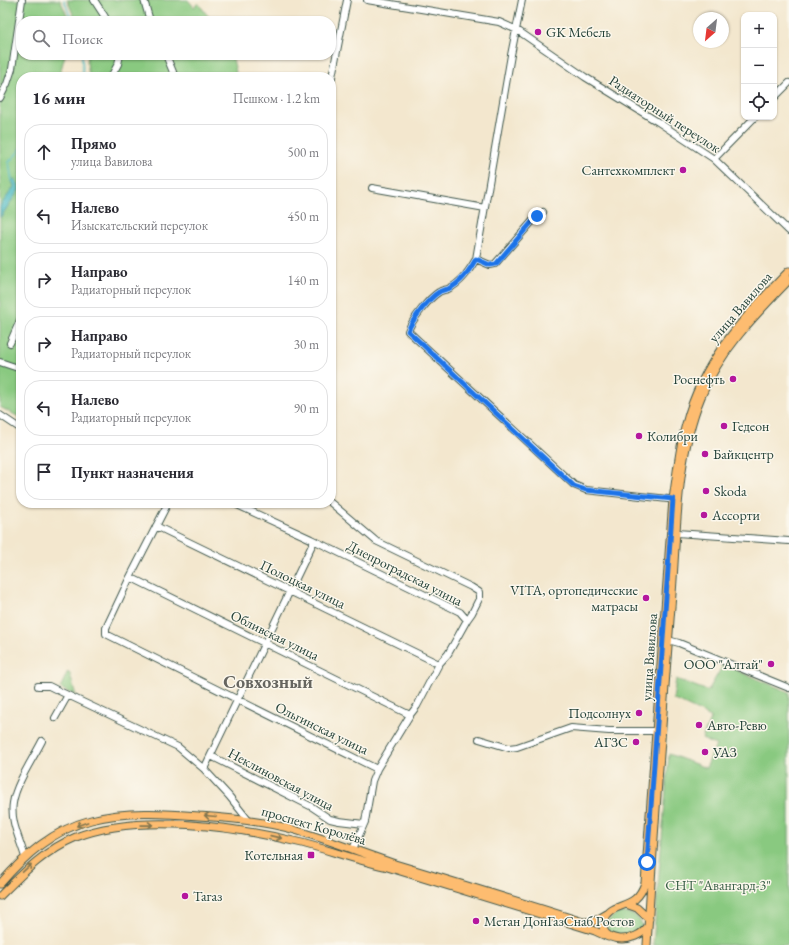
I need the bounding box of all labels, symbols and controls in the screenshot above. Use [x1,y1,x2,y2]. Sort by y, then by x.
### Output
north arrow [693,12,729,48]
map controls [741,12,777,120]
button: + [741,12,777,48]
search box [16,16,336,60]
place label: GK Мебель [546,23,611,41]
icon: search [30,27,52,49]
marker: GK Мебель [533,27,543,37]
text: Поиск [62,29,103,48]
button: − [741,48,777,84]
street label: Радиаторный переулок [606,71,724,157]
button: locate [741,84,777,120]
text: 16 мин [32,87,85,109]
text: Пешком · 1.2 km [233,90,320,107]
text: Прямо [71,134,116,153]
icon: ahead [33,141,55,163]
text: 500 m [288,144,319,161]
text: улица Вавилова [71,153,153,170]
place label: Сантехкомплект [582,161,675,179]
marker: Сантехкомплект [678,165,688,175]
text: Налево [71,198,119,217]
icon: left [33,205,55,227]
route end [528,207,546,225]
text: 450 m [288,208,319,225]
text: Изыскательский переулок [71,217,208,234]
text: Направо [71,262,128,281]
street label: улица Вавилова [704,268,776,346]
icon: right [33,269,55,291]
text: 140 m [288,272,319,289]
text: Радиаторный переулок [71,281,191,298]
text: Направо [71,326,128,345]
icon: right [33,333,55,355]
text: 30 m [294,336,319,353]
text: Радиаторный переулок [71,345,191,362]
place label: Роснефть [673,370,725,388]
marker: Роснефть [728,374,738,384]
text: Налево [71,390,119,409]
icon: left [33,397,55,419]
text: 90 m [294,400,319,417]
text: Радиаторный переулок [71,409,191,426]
place label: Гедеон [732,417,769,435]
marker: Гедеон [719,421,729,431]
place label: Колибри [647,427,699,445]
marker: Колибри [634,431,644,441]
place label: Байкцентр [713,445,774,463]
marker: Байкцентр [700,449,710,459]
icon: arrive [33,461,55,483]
text: Пункт назначения [71,463,194,482]
place label: Skoda [714,482,747,500]
marker: Skoda [701,486,711,496]
place label: Ассорти [711,506,760,524]
marker: Ассорти [699,510,709,520]
street label: Днепроградская улица [344,536,466,610]
street label: Полоцкая улица [257,556,349,613]
place label: VITA, ортопедические матрасы [510,581,639,615]
marker: VITA, ортопедические матрасы [641,593,651,603]
street label: Обливская улица [228,606,323,664]
street label: улица Вавилова [637,612,661,701]
place label: ООО "Алтай" [684,655,763,673]
marker: ООО "Алтай" [766,659,776,669]
district label: Совхозный [223,670,313,693]
street label: Ольгинская улица [272,698,372,759]
place label: Подсолнух [568,704,631,722]
marker: Подсолнух [634,708,644,718]
place label: Авто-Ревю [706,716,767,734]
marker: Авто-Ревю [694,720,704,730]
place label: АГЗС [593,733,628,751]
marker: АГЗС [631,737,641,747]
place label: УАЗ [712,743,737,761]
street label: Неклиновская улица [225,744,337,815]
marker: УАЗ [700,747,710,757]
street label: проспект Королёва [260,801,369,849]
one-way arrow [204,813,217,820]
one-way arrow [76,820,88,828]
one-way arrow [140,821,153,829]
one-way arrow [269,834,282,842]
place label: Котельная [245,846,303,864]
marker: Котельная [306,850,316,860]
route start [638,853,656,871]
one-way arrow [22,864,32,873]
park label: СНТ "Авангард-3" [665,876,771,894]
place label: Тагаз [193,887,222,905]
marker: Тагаз [180,891,190,901]
place label: Метан ДонГазСнаб Ростов [484,912,634,930]
marker: Метан ДонГазСнаб Ростов [471,916,481,926]

